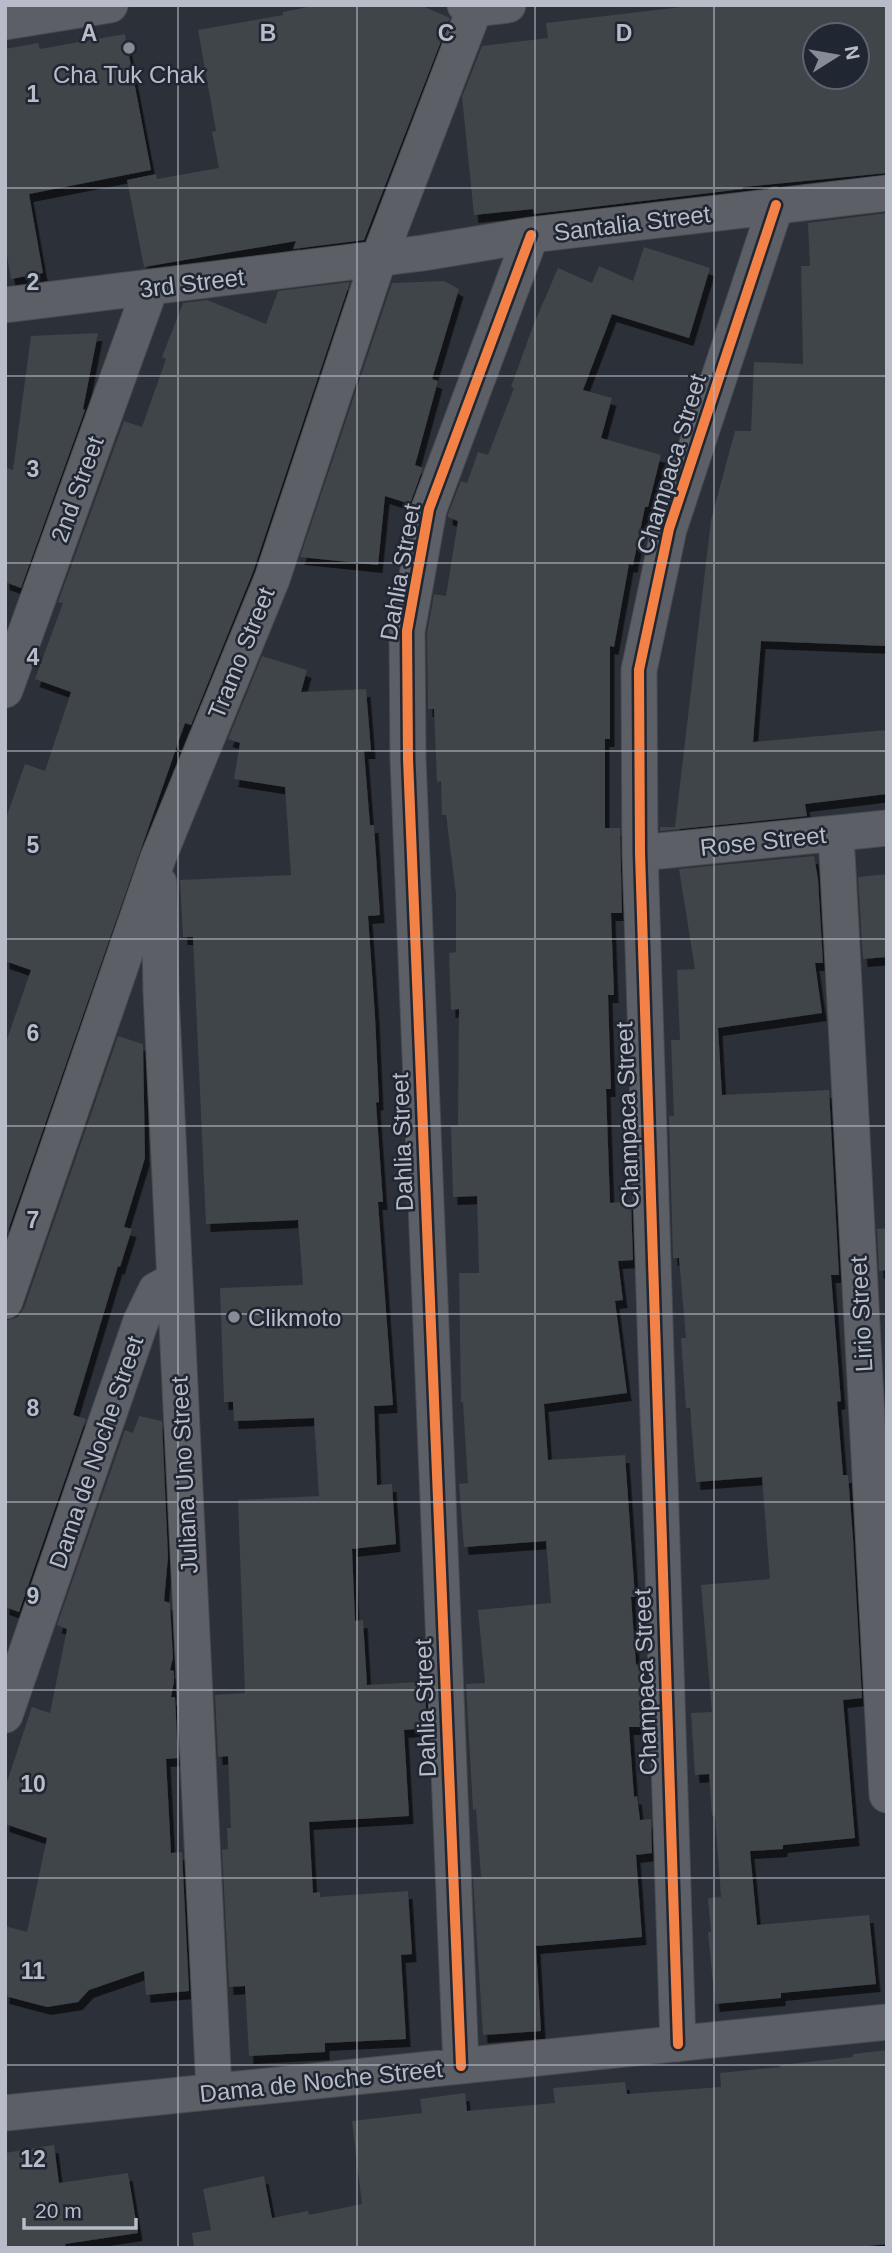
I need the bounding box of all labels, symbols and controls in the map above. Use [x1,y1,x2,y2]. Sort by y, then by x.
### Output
text: A [81,20,97,46]
text: B [260,20,276,46]
text: C [438,20,454,46]
text: D [616,20,632,46]
north arrow [801,21,871,91]
marker: Cha Tuk Chak [121,40,137,56]
text: N [841,44,864,62]
place label: Cha Tuk Chak [53,61,206,88]
text: 1 [27,81,40,107]
street label: Santalia Street [552,200,712,246]
street label: 3rd Street [138,263,246,303]
text: 2 [27,269,39,295]
street label: Champaca Street [631,370,711,557]
street label: 2nd Street [45,432,109,546]
text: 3 [27,456,39,482]
street label: Dahlia Street [375,501,425,643]
street label: Tramo Street [202,583,280,723]
text: 4 [27,644,40,670]
street label: Rose Street [699,821,828,861]
text: 5 [27,832,40,858]
text: 6 [27,1020,39,1046]
street label: Champaca Street [610,1021,644,1209]
street label: Dahlia Street [386,1072,418,1212]
text: 7 [27,1207,39,1233]
street label: Lirio Street [844,1255,878,1373]
place label: Clikmoto [248,1304,341,1331]
marker: Clikmoto [226,1309,242,1325]
street label: Dama de Noche Street [43,1332,149,1572]
street label: Juliana Uno Street [165,1375,203,1574]
text: 8 [27,1395,40,1421]
text: 9 [27,1583,39,1609]
street label: Champaca Street [628,1588,662,1776]
street label: Dahlia Street [409,1638,441,1778]
text: 10 [20,1771,46,1797]
text: 11 [21,1958,45,1984]
street label: Dama de Noche Street [198,2055,444,2107]
text: 12 [20,2146,46,2172]
scale bar [24,2186,136,2230]
text: 20 m [35,2199,82,2222]

